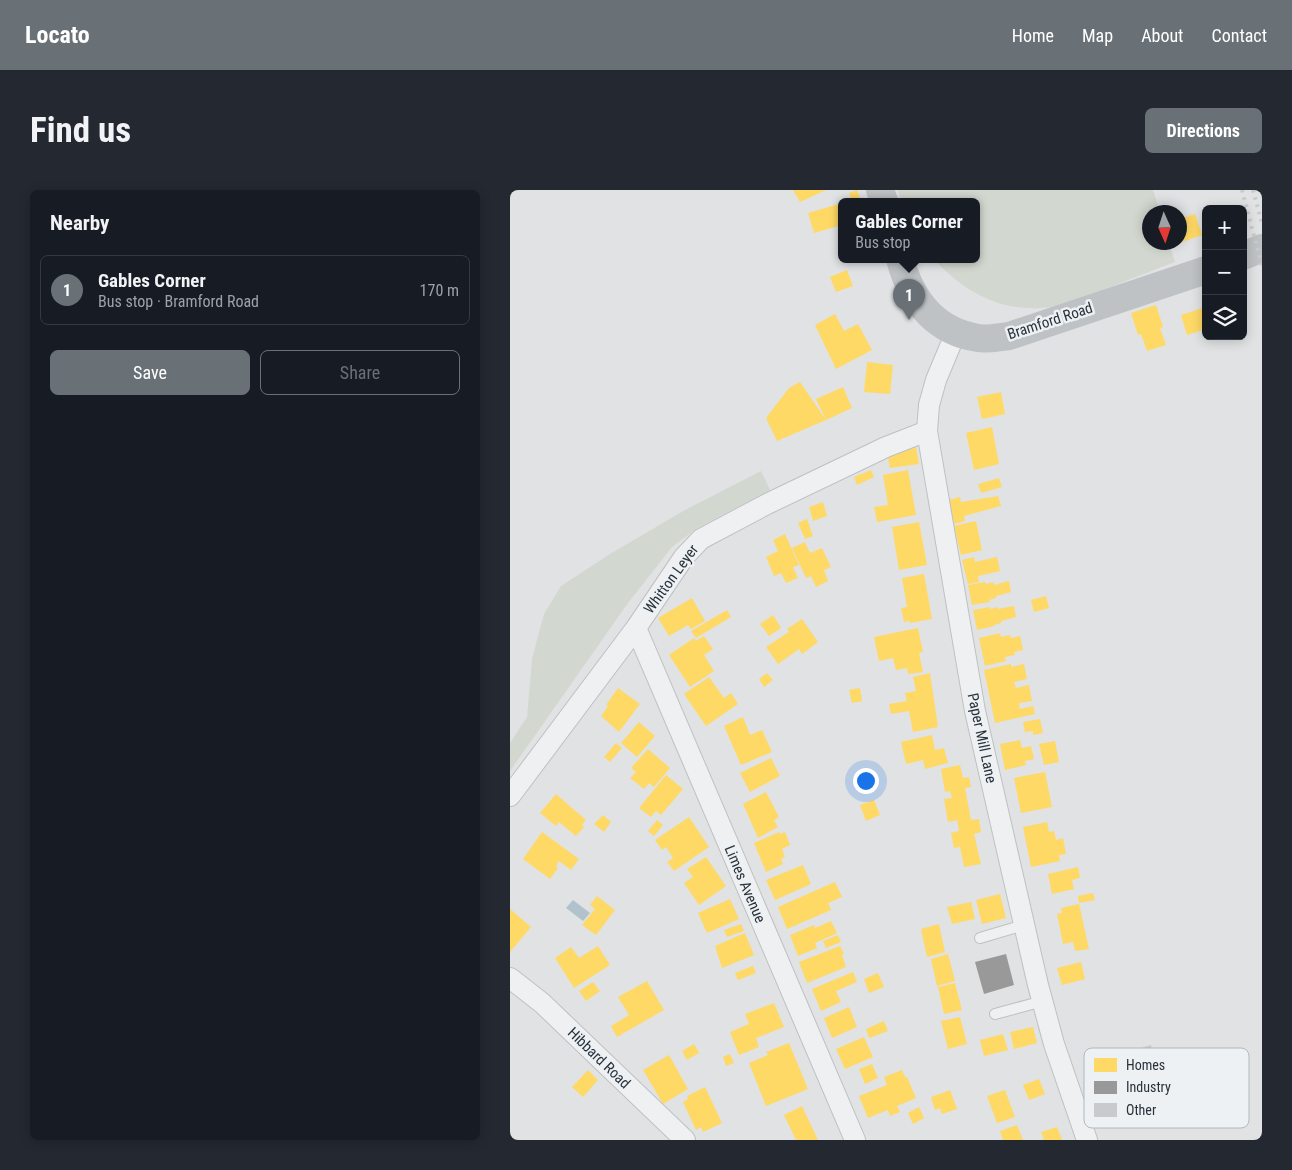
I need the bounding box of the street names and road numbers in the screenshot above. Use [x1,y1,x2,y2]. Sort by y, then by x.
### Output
street label: Bramford Road [1005,299,1095,343]
street label: Whitton Leyer [640,541,702,617]
street label: Paper Mill Lane [964,691,1000,785]
street label: Limes Avenue [721,843,769,925]
street label: Hibbard Road [564,1024,634,1092]

